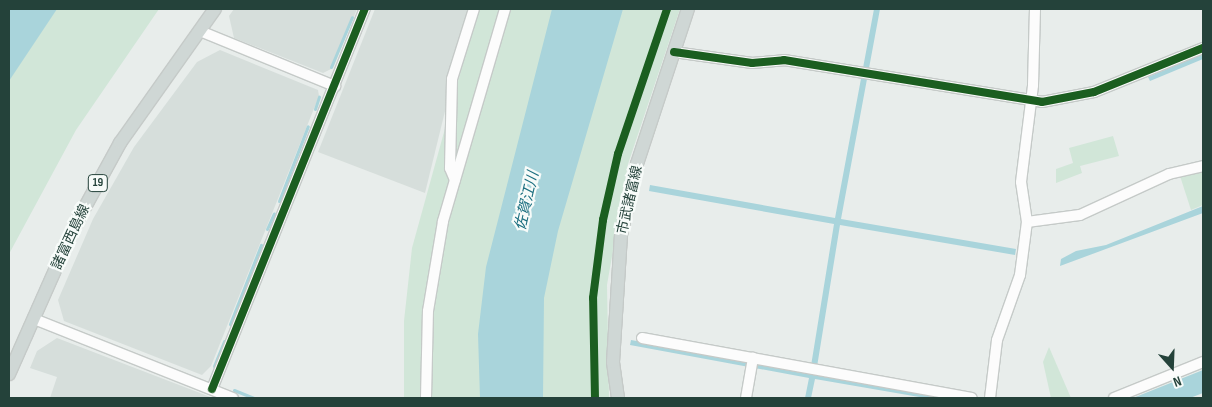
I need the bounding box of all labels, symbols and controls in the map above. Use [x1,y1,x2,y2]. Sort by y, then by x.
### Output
street label: 市武諸富線 [614,164,646,236]
water label: 佐賀江川 [511,170,543,232]
road number: 19 [87,174,109,192]
street label: 諸富西島線 [49,202,93,272]
north arrow [1147,342,1197,392]
text: N [1171,372,1184,391]

